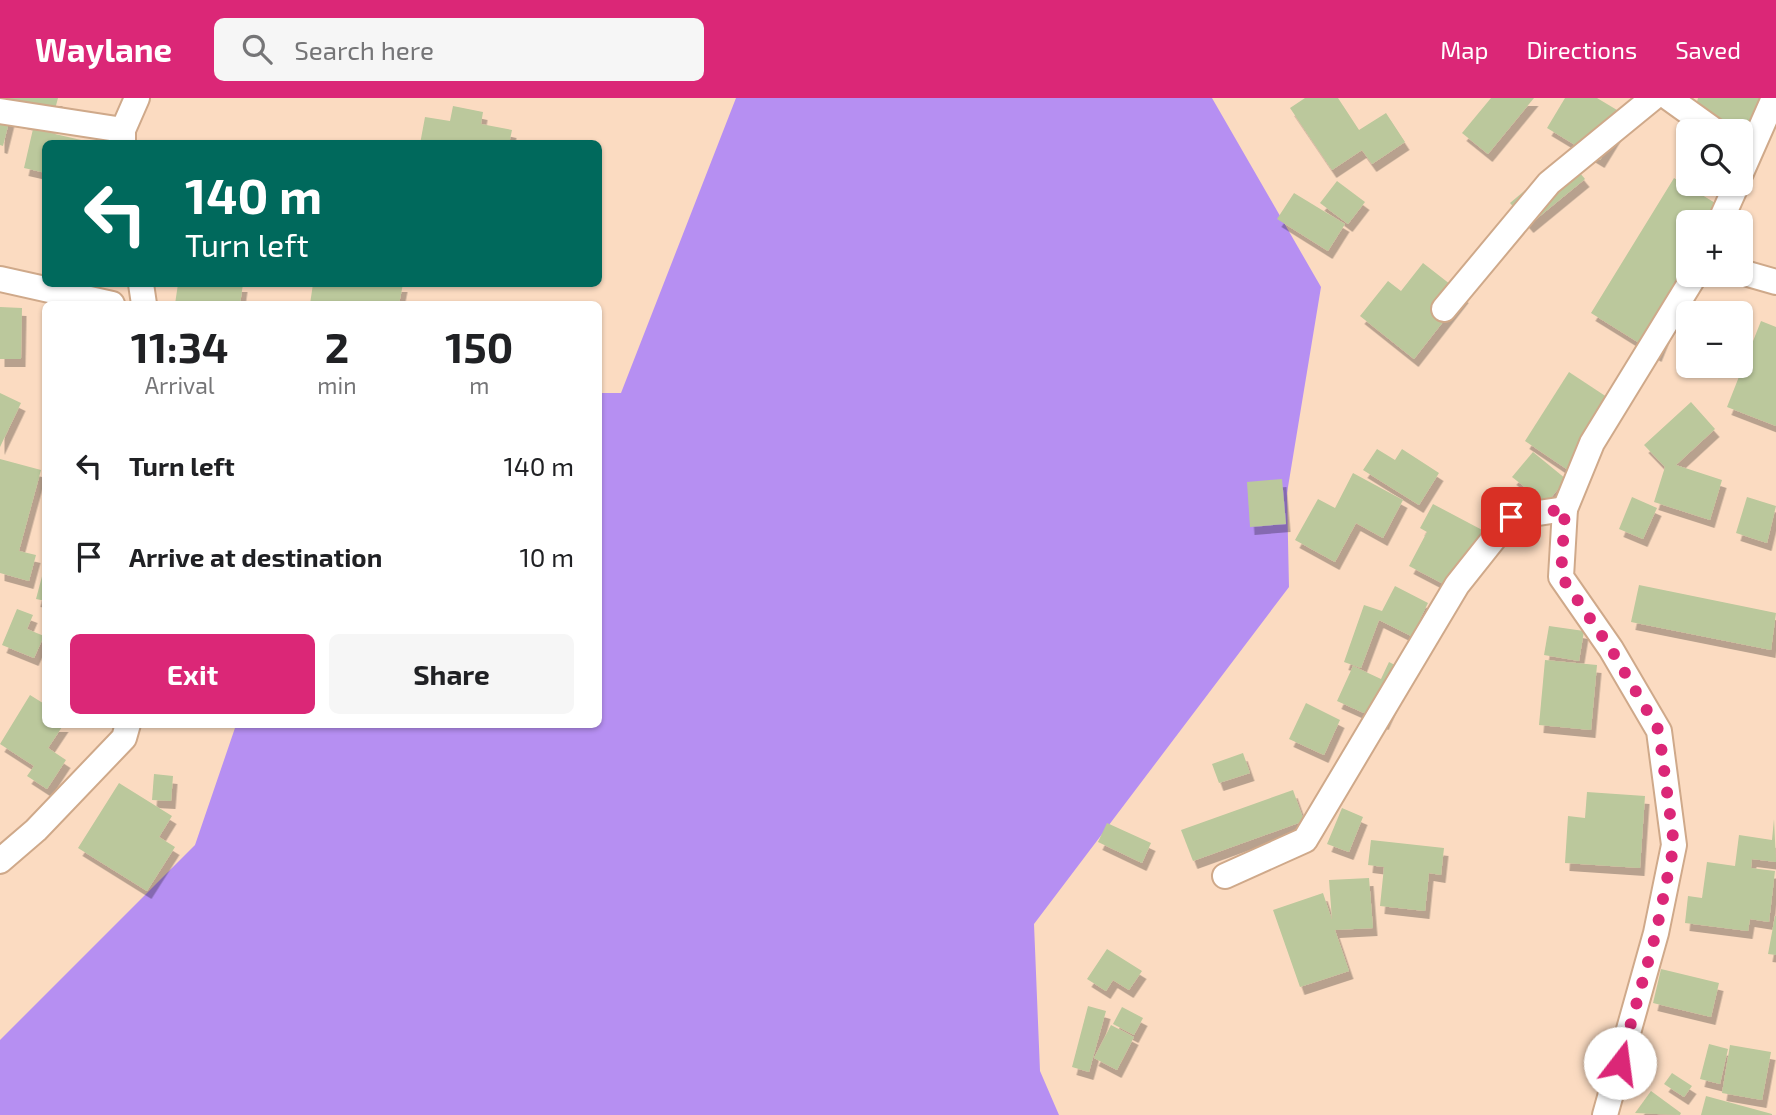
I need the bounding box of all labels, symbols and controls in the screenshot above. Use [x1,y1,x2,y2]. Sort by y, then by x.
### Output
search box [214,18,704,81]
text: Waylane [35,29,172,69]
icon: search [238,30,276,68]
text: Search here [294,34,434,65]
text: Map [1440,35,1488,64]
text: Directions [1526,35,1637,64]
text: Saved [1675,35,1741,64]
map controls [1676,119,1753,378]
button: search [1676,119,1753,196]
text: 140 m [185,165,322,224]
icon: left [70,168,161,259]
button: + [1676,210,1753,287]
text: Turn left [185,225,309,263]
button: − [1676,301,1753,378]
text: 11:34 [131,321,228,371]
text: 2 [325,321,349,371]
text: 150 [445,321,513,371]
text: Arrival [145,371,215,399]
text: min [317,371,357,399]
text: m [469,371,489,399]
icon: left [70,447,108,485]
text: Turn left [129,450,235,481]
text: 140 m [503,450,574,481]
pin [1481,487,1541,547]
icon: arrive [1492,498,1530,536]
icon: arrive [70,538,108,576]
text: Arrive at destination [129,541,382,572]
text: 10 m [519,541,574,572]
button: Exit [70,634,315,714]
button: Share [329,634,574,714]
position arrow [1583,1026,1657,1100]

